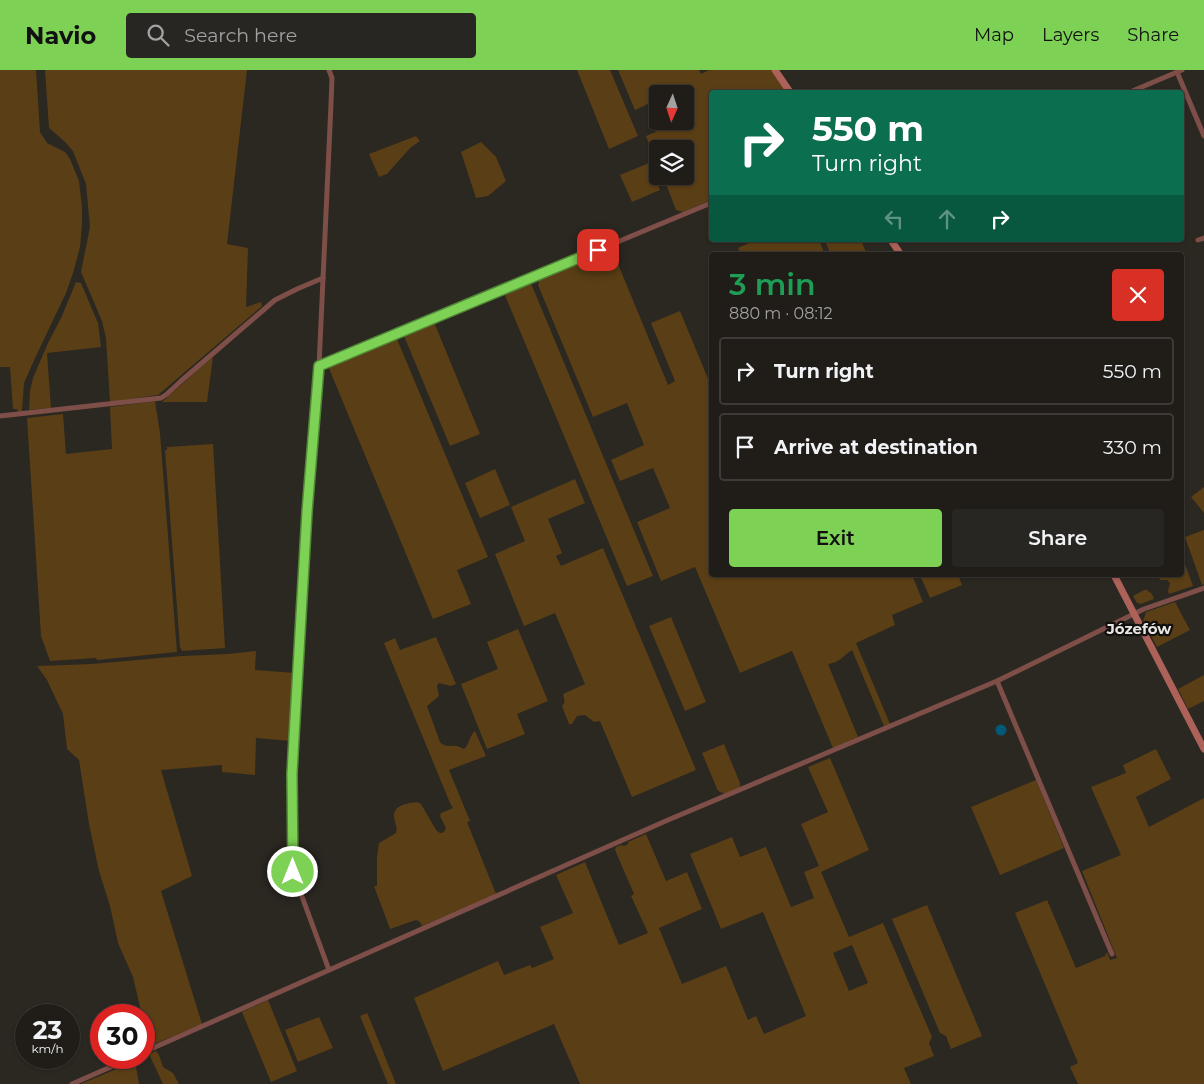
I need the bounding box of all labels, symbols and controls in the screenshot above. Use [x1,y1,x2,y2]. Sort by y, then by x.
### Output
search box [126,13,476,58]
text: Navio [25,21,96,50]
icon: search [144,21,172,49]
text: Search here [184,24,297,47]
text: Map [974,24,1014,46]
text: Layers [1042,24,1099,46]
text: Share [1127,24,1179,46]
north arrow [649,85,694,130]
map controls [649,85,694,185]
text: 550 m [812,107,924,150]
icon: right [729,110,794,175]
button: layers [649,140,694,185]
text: Turn right [812,150,922,177]
icon: left [880,205,908,233]
icon: ahead [933,205,961,233]
icon: right [986,205,1014,233]
pin [577,229,619,271]
icon: arrive [584,236,612,264]
text: 3 min [729,266,816,303]
button: close [1112,269,1164,321]
text: 880 m · 08:12 [729,304,833,323]
icon: right [731,357,759,385]
text: Turn right [774,360,874,383]
text: 550 m [1103,360,1162,383]
icon: arrive [731,433,759,461]
text: Arrive at destination [774,436,978,459]
text: 330 m [1103,436,1162,459]
button: Exit [729,509,942,567]
button: Share [952,509,1164,567]
district label: Józefów [1106,619,1172,638]
position arrow [266,845,318,897]
speed limit sign: 30 [90,1004,155,1069]
text: 23 [33,1015,62,1045]
text: km/h [31,1041,64,1056]

